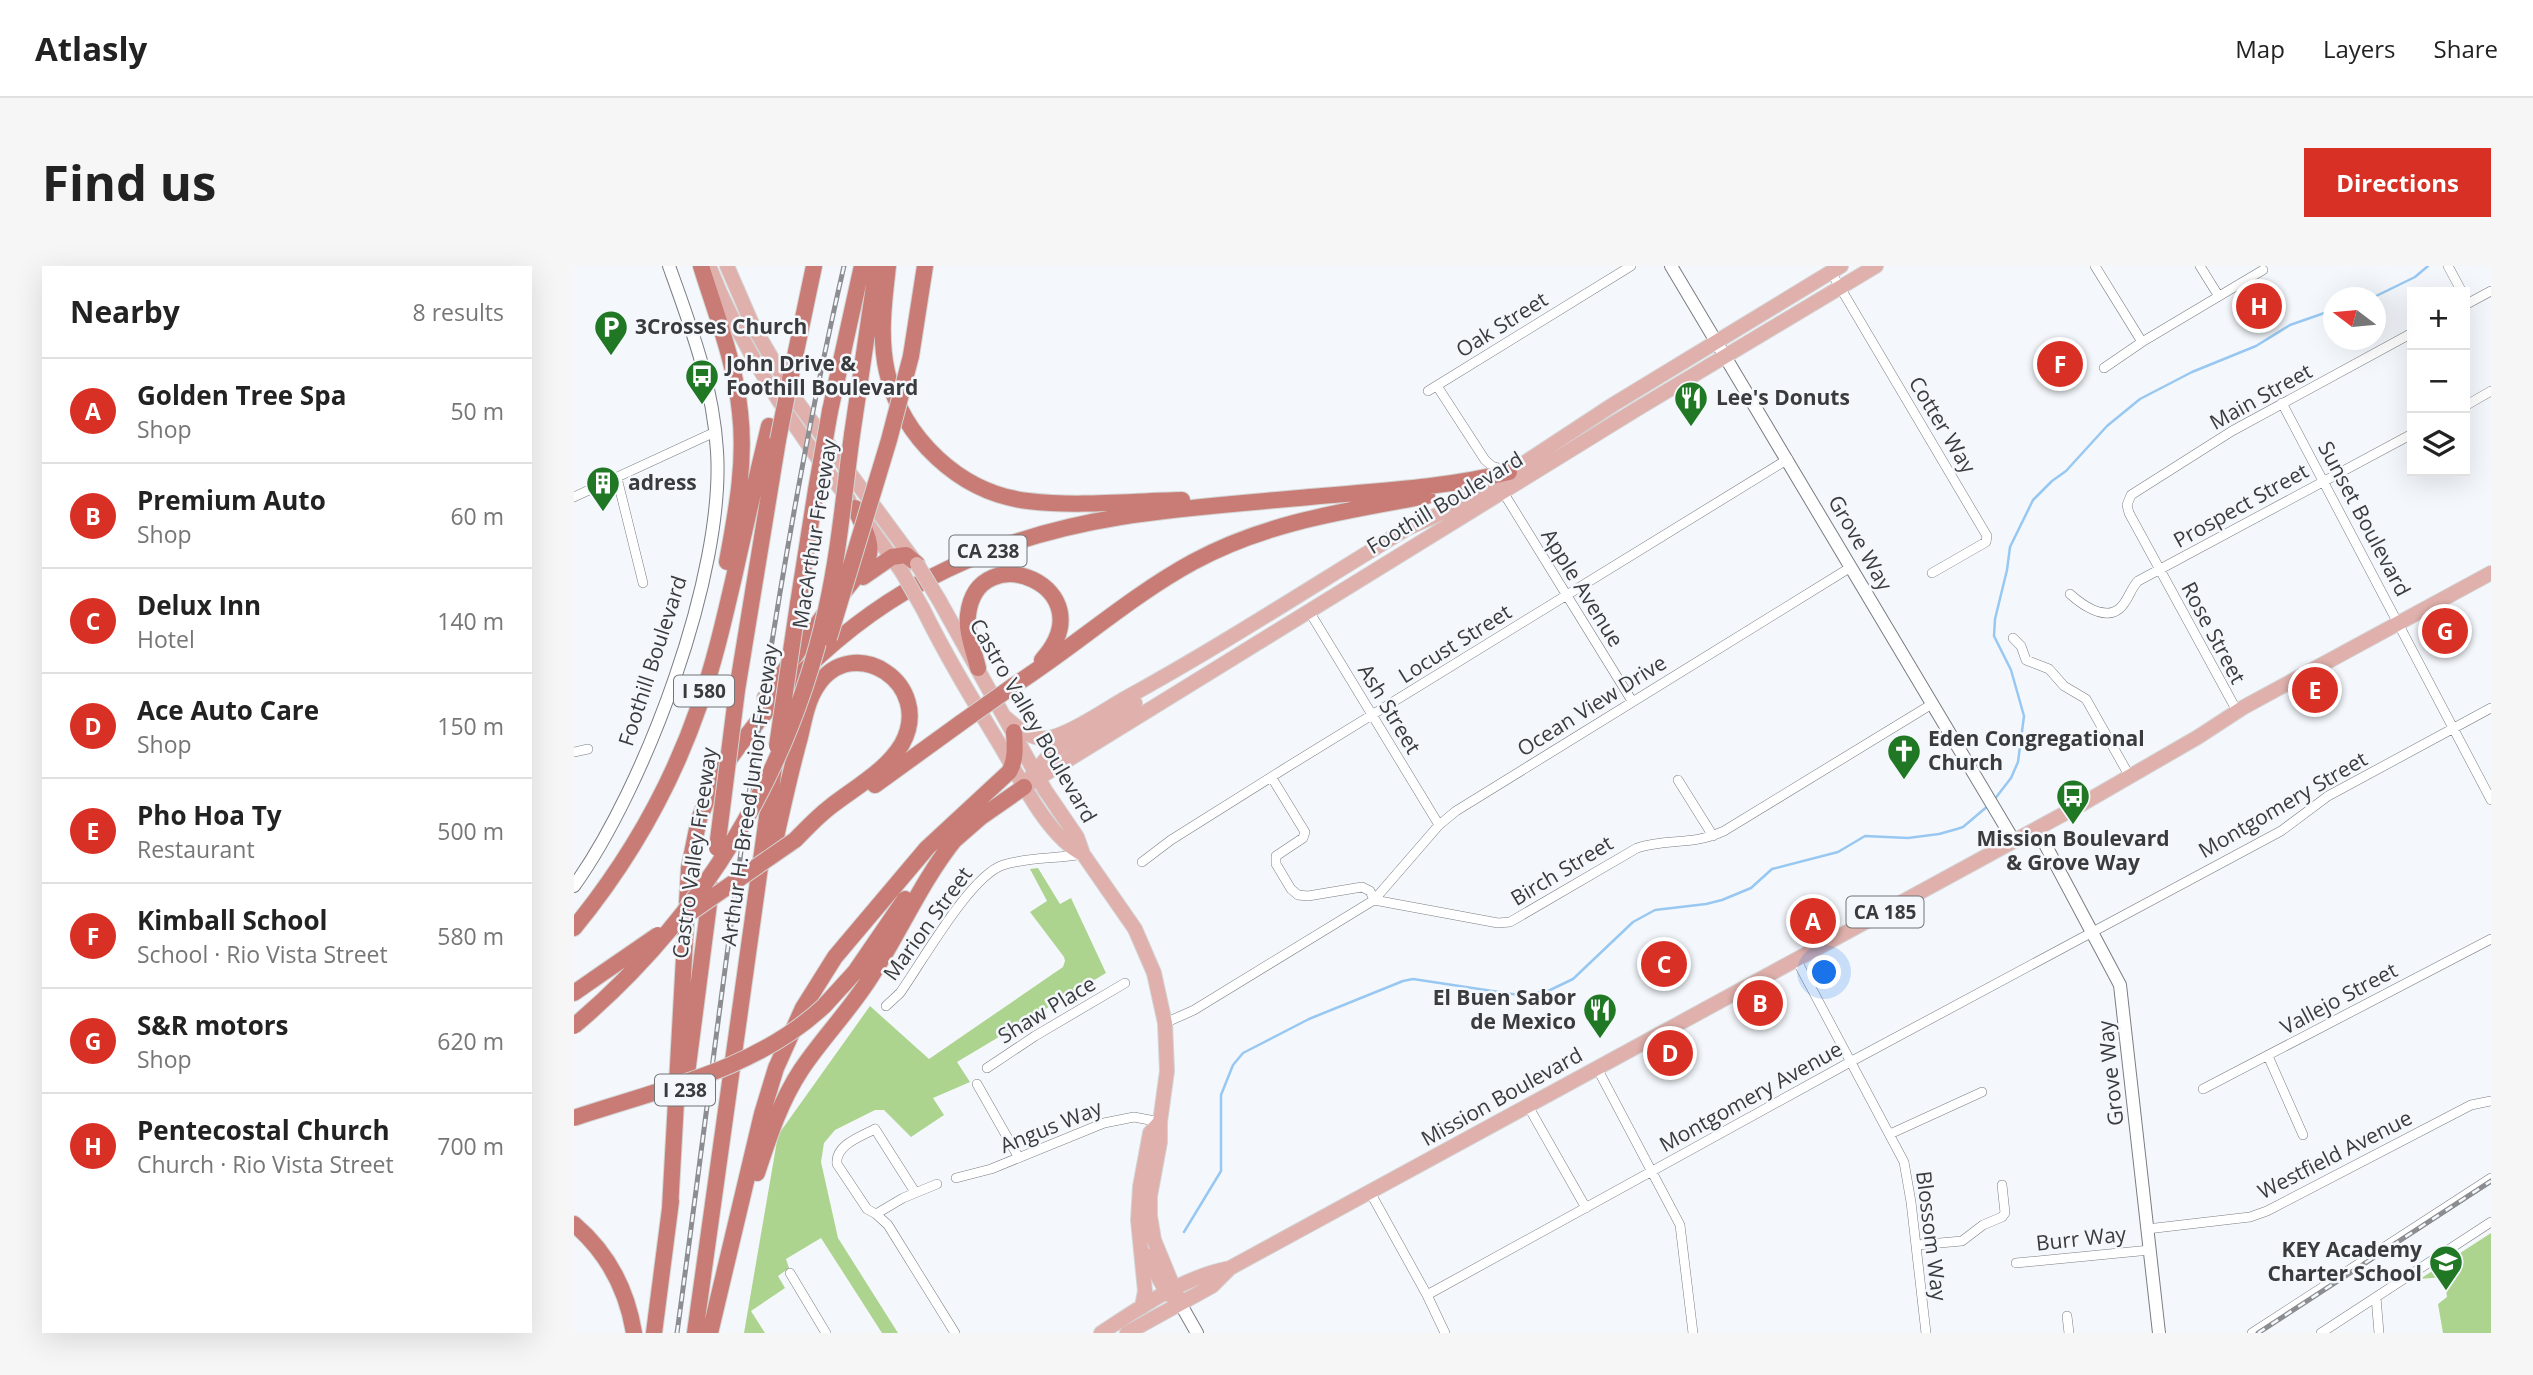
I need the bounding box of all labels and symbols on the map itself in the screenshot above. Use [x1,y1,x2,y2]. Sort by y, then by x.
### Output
pin: H [2236,280,2282,332]
street label: Oak Street [1450,285,1553,363]
north arrow [2323,287,2386,350]
parking icon: 3Crosses Church [592,308,630,357]
place label: 3Crosses Church [635,312,807,340]
pin: F [2037,338,2083,390]
place label: John Drive & Foothill Boulevard [724,349,918,401]
bus stop icon: John Drive & Foothill Boulevard [683,357,721,406]
street label: Main Street [2204,357,2317,436]
street label: Cotter Way [1903,371,1983,478]
restaurant icon: Lee's Donuts [1672,379,1710,428]
place label: Lee's Donuts [1716,383,1850,411]
street label: Sunset Boulevard [2312,436,2418,601]
street label: MacArthur Freeway [785,437,843,630]
street label: Foothill Boulevard [1361,444,1528,560]
street label: Prospect Street [2168,456,2313,554]
building icon: adress [584,464,622,513]
place label: adress [628,468,697,496]
street label: Grove Way [1822,490,1900,596]
street label: Apple Avenue [1535,523,1630,652]
road number: CA 238 [950,536,1026,566]
street label: Foothill Boulevard [611,572,693,749]
street label: Rose Street [2175,577,2252,688]
street label: Locust Street [1393,597,1516,689]
pin: G [2422,605,2468,657]
street label: Castro Valley Boulevard [964,613,1104,828]
street label: Arthur H. Breed Junior Freeway [714,642,784,948]
street label: Ocean View Drive [1512,648,1671,762]
street label: Ash Street [1352,658,1428,759]
pin: E [2292,664,2338,716]
road number: I 580 [674,676,734,706]
place label: Eden Congregational Church [1928,724,2145,776]
church icon: Eden Congregational Church [1885,732,1923,781]
street label: Montgomery Street [2193,744,2372,864]
street label: Castro Valley Freeway [665,745,723,960]
bus stop icon: Mission Boulevard & Grove Way [2054,777,2092,826]
place label: Mission Boulevard & Grove Way [1977,824,2169,876]
street label: Birch Street [1505,829,1618,912]
street label: Marion Street [876,861,978,986]
pin: A [1790,895,1836,947]
road number: CA 185 [1846,897,1924,928]
pin: C [1641,938,1687,990]
your location [1807,955,1841,989]
street label: Vallejo Street [2275,956,2402,1041]
street label: Shaw Place [992,969,1101,1049]
pin: B [1737,977,1783,1029]
place label: El Buen Sabor de Mexico [1433,983,1576,1035]
restaurant icon: El Buen Sabor de Mexico [1581,991,1619,1040]
street label: Grove Way [2091,1019,2129,1127]
pin: D [1647,1027,1693,1079]
street label: Montgomery Avenue [1654,1034,1847,1158]
street label: Mission Boulevard [1416,1040,1587,1152]
road number: I 238 [655,1074,715,1105]
street label: Angus Way [996,1093,1106,1159]
street label: Westfield Avenue [2253,1103,2416,1205]
street label: Blossom Way [1910,1169,1954,1303]
street label: Burr Way [2034,1219,2128,1257]
place label: KEY Academy Charter School [2268,1235,2422,1287]
school or university icon: KEY Academy Charter School [2427,1243,2465,1292]

